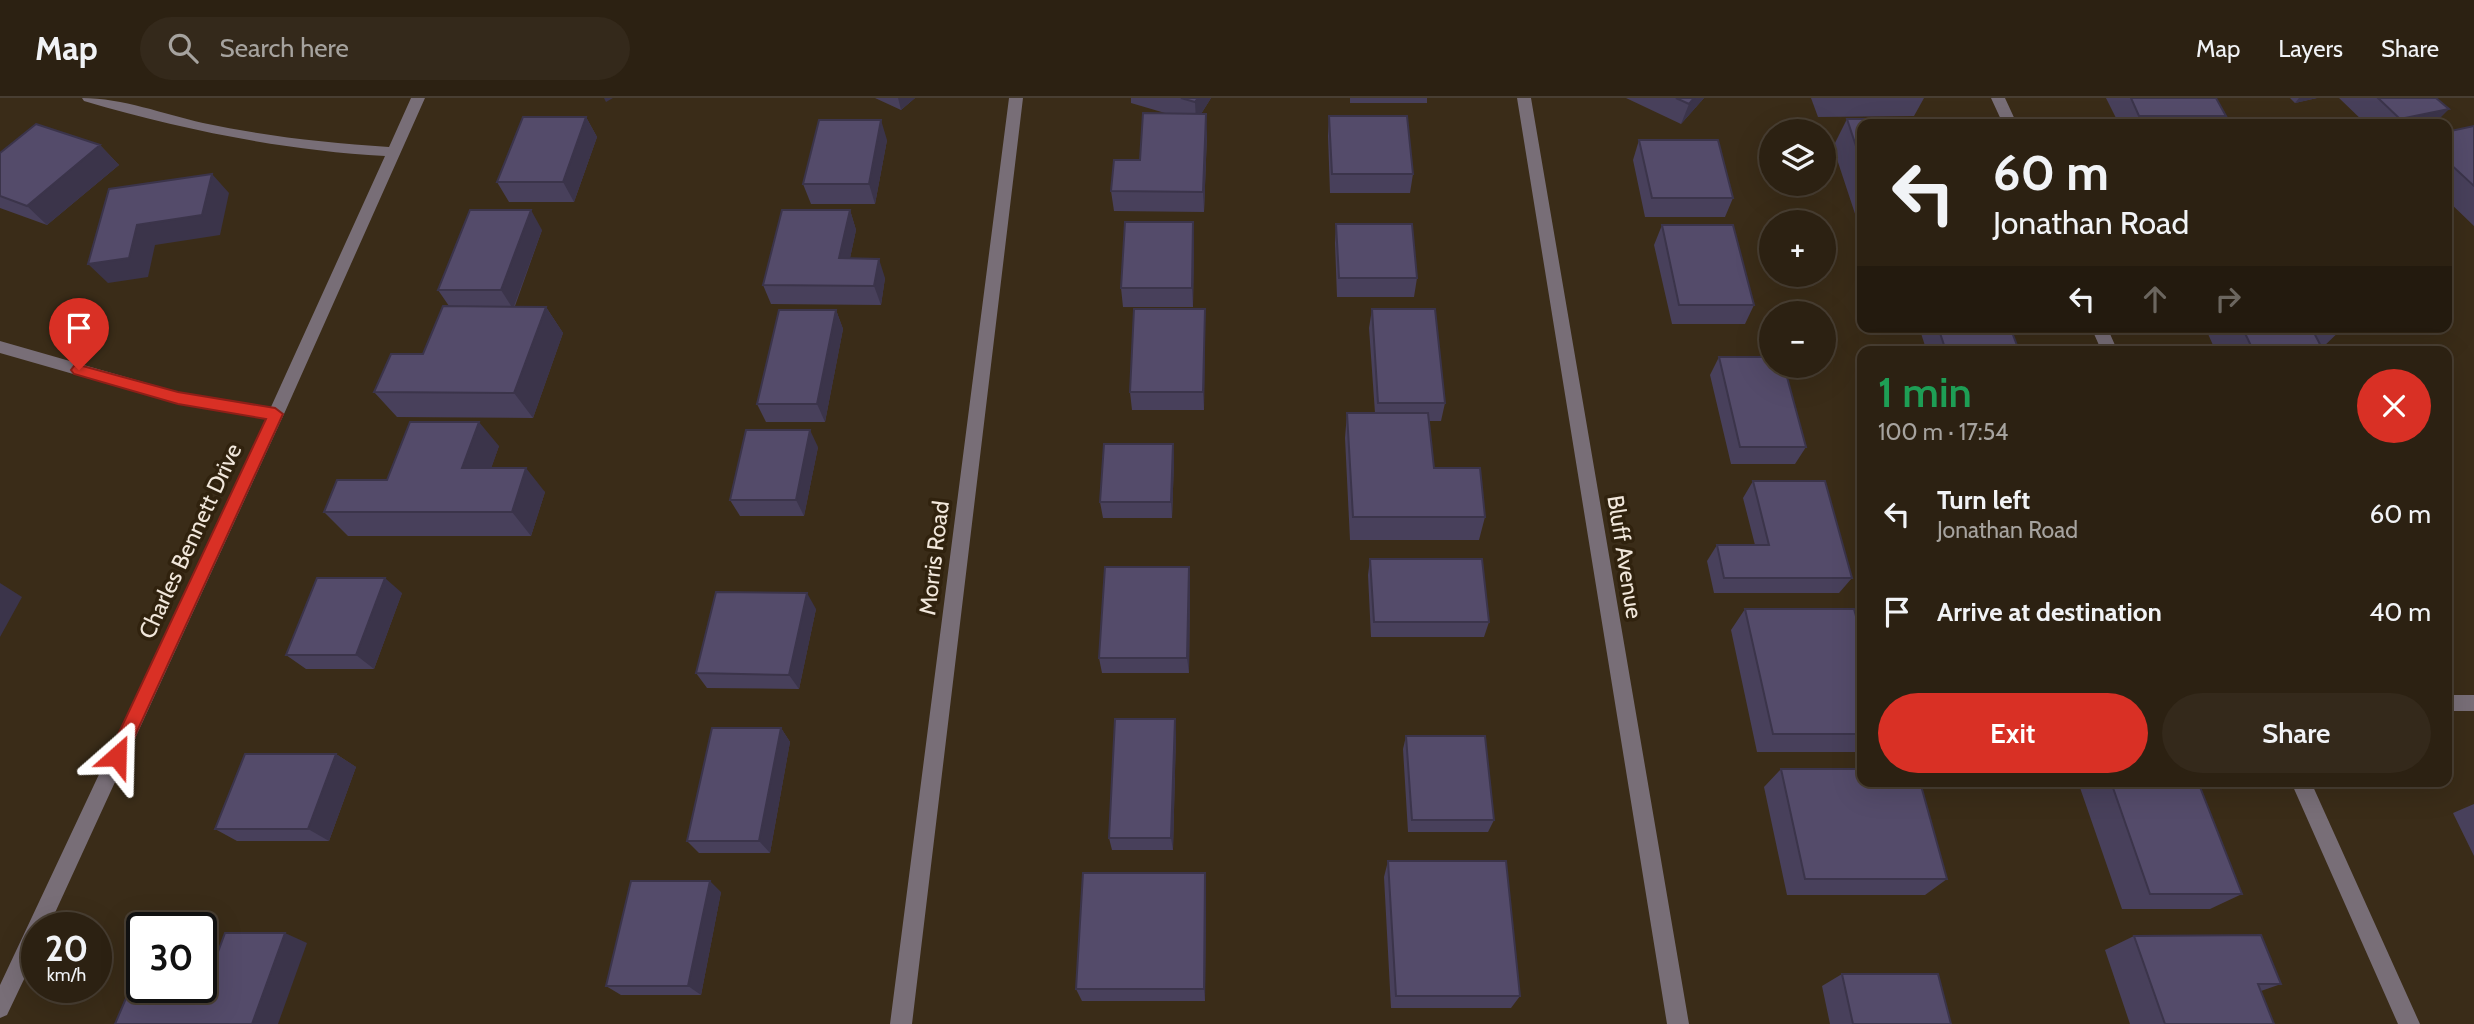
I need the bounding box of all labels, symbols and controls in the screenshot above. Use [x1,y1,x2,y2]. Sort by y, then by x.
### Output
search box [140,17,630,80]
text: Map [35,28,98,68]
icon: search [164,29,202,67]
text: Search here [220,32,349,64]
text: Map [2196,34,2240,63]
text: Layers [2278,34,2343,63]
text: Share [2381,34,2439,63]
map controls [1759,119,1836,378]
button: layers [1759,119,1836,196]
text: 60 m [1993,143,2109,202]
icon: left [1878,147,1969,238]
text: Jonathan Road [1993,203,2189,242]
button: + [1759,210,1836,287]
icon: left [2063,280,2101,318]
icon: ahead [2136,280,2174,318]
icon: right [2209,280,2247,318]
pin [49,298,109,370]
button: − [1759,301,1836,378]
icon: arrive [60,309,98,347]
text: 1 min [1878,366,1972,418]
button: close [2357,369,2431,443]
text: 100 m · 17:54 [1878,418,2008,446]
street label: Charles Bennett Drive [133,439,248,643]
text: Turn left [1937,484,2030,516]
street label: Bluff Avenue [1601,493,1649,621]
icon: left [1878,495,1916,533]
text: 60 m [2369,498,2431,530]
street label: Morris Road [913,499,955,617]
text: Jonathan Road [1937,516,2078,544]
icon: arrive [1878,593,1916,631]
text: Arrive at destination [1937,596,2162,628]
text: 40 m [2369,596,2431,628]
button: Exit [1878,693,2148,773]
button: Share [2162,693,2431,773]
position arrow [80,719,154,793]
speed limit sign: 30 [126,912,217,1003]
text: 20 [45,927,88,970]
text: km/h [47,964,86,986]

